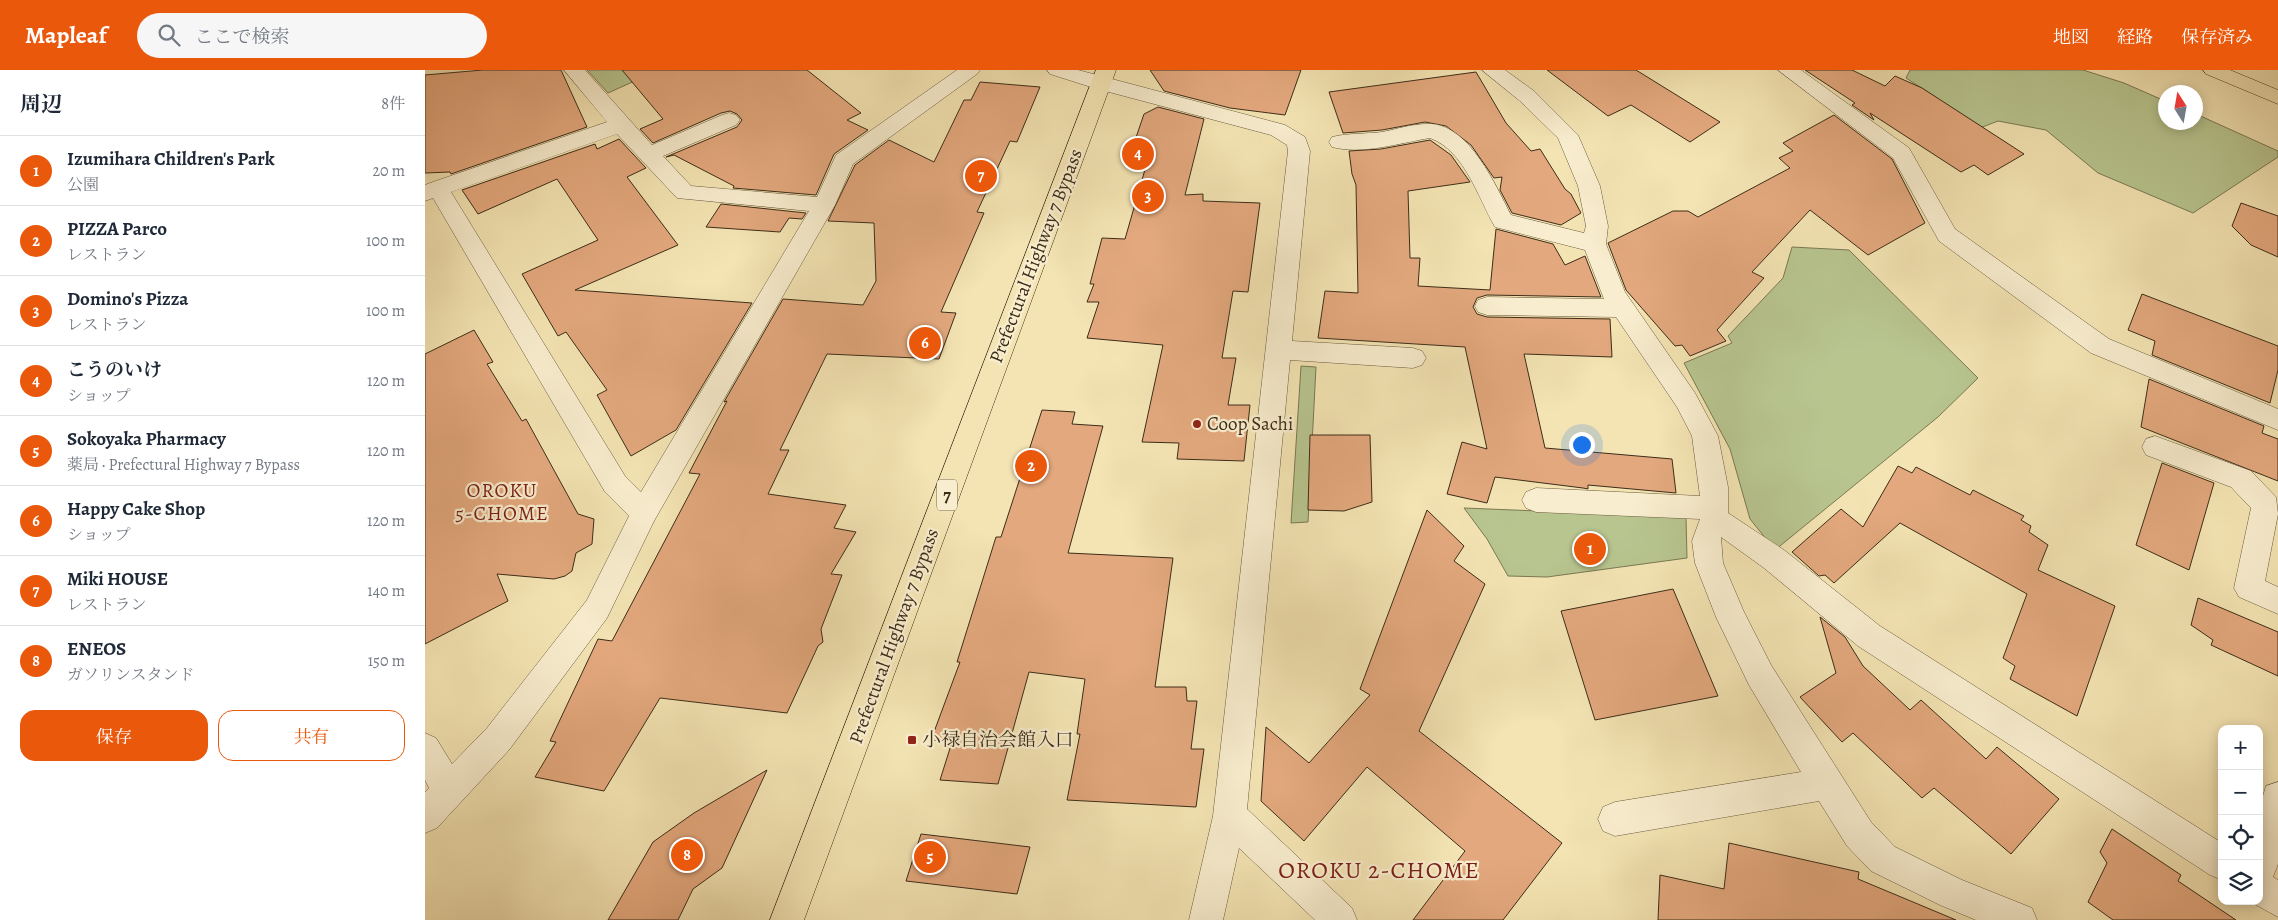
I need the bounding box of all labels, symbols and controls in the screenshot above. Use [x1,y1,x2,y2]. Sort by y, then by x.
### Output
search box [137,13,487,58]
text: Mapleaf [25,19,107,51]
icon: search [155,21,183,49]
text: ここで検索 [195,24,290,50]
text: 地図 [2053,25,2089,49]
text: 経路 [2117,25,2153,49]
text: 保存済み [2181,25,2253,49]
north arrow [2158,85,2203,130]
text: 周辺 [20,90,62,118]
text: 8件 [381,93,405,115]
pin: 4 [1122,135,1154,173]
street label: Prefectural Highway 7 Bypass [983,145,1089,367]
text: Izumihara Children's Park [67,146,275,172]
pin: 7 [965,157,997,195]
text: 1 [33,160,39,182]
text: 20 m [372,160,405,182]
text: 公園 [67,174,99,196]
pin: 3 [1132,177,1164,215]
text: PIZZA Parco [67,216,167,242]
text: 2 [32,230,40,252]
text: 100 m [366,230,405,252]
text: レストラン [67,244,147,266]
text: Domino's Pizza [67,286,189,312]
text: 3 [33,300,39,322]
text: 100 m [366,300,405,322]
text: レストラン [67,314,147,336]
pin: 6 [909,324,941,362]
text: こうのいけ [67,357,162,383]
text: 4 [32,370,40,392]
text: 120 m [367,370,405,392]
text: ショップ [67,385,131,407]
place label: Coop Sachi [1207,411,1293,437]
marker: Coop Sachi [1191,418,1203,430]
text: Sokoyaka Pharmacy [67,426,226,452]
your location [1569,432,1595,458]
text: 5 [33,440,39,462]
text: 120 m [367,440,405,462]
pin: 2 [1015,447,1047,485]
text: 薬局 · Prefectural Highway 7 Bypass [67,454,300,476]
district label: OROKU 5-CHOME [455,477,549,527]
road number: 7 [937,480,957,510]
text: Happy Cake Shop [67,496,205,522]
text: 6 [32,510,40,532]
text: 120 m [367,510,405,532]
text: ショップ [67,524,131,546]
street label: Prefectural Highway 7 Bypass [843,525,945,747]
pin: 1 [1574,530,1606,568]
text: Miki HOUSE [67,566,168,592]
text: 7 [33,580,39,602]
text: 140 m [367,580,405,602]
text: レストラン [67,594,147,616]
text: ENEOS [67,636,126,662]
text: 8 [32,650,40,672]
text: 150 m [368,650,405,672]
text: ガソリンスタンド [67,664,195,686]
button: 保存 [20,710,208,761]
button: 共有 [218,710,405,761]
map controls [2218,725,2263,905]
button: + [2218,725,2263,770]
place label: 小禄自治会館入口 [922,727,1074,753]
marker: 小禄自治会館入口 [906,734,918,746]
button: − [2218,770,2263,815]
button: locate [2218,815,2263,860]
pin: 8 [671,836,703,874]
pin: 5 [914,838,946,876]
district label: OROKU 2-CHOME [1278,854,1480,886]
button: layers [2218,860,2263,905]

